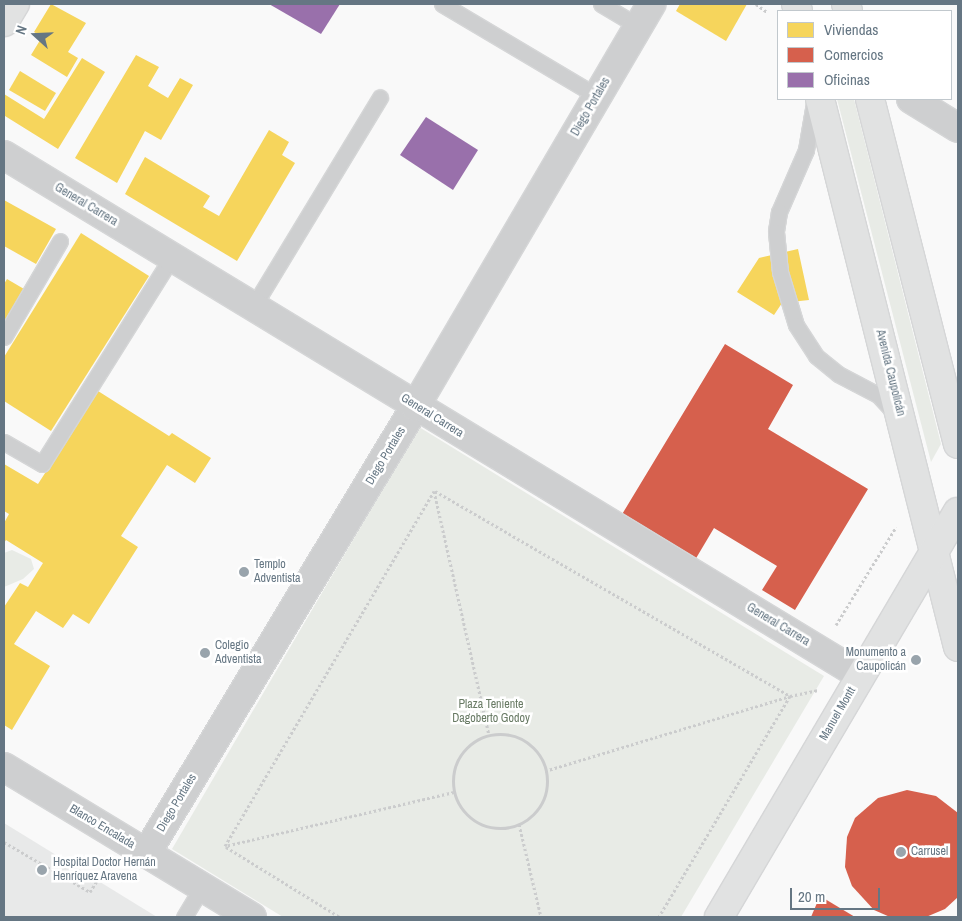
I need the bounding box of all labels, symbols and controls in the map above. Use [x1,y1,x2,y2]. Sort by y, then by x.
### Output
north arrow [10,10,60,60]
legend [777,10,952,100]
text: Viviendas [824,19,879,40]
text: N [11,23,31,37]
text: Comercios [824,44,883,65]
text: Oficinas [824,69,870,90]
street label: Diego Portales [568,75,614,139]
street label: General Carrera [52,181,120,229]
street label: Avenida Caupolicán [872,328,908,418]
street label: General Carrera [398,391,466,441]
street label: Diego Portales [363,424,409,488]
place label: Templo Adventista [254,558,300,586]
marker: Templo Adventista [238,566,250,578]
street label: General Carrera [744,601,812,649]
place label: Colegio Adventista [215,639,261,667]
place label: Monumento a Caupolicán [846,646,906,674]
marker: Colegio Adventista [199,647,211,659]
marker: Monumento a Caupolicán [910,654,922,666]
street label: Manuel Montt [817,685,859,743]
park label: Plaza Teniente Dagoberto Godoy [452,698,530,726]
street label: Diego Portales [154,771,200,835]
street label: Blanco Encalada [67,802,137,852]
place label: Carrusel [911,845,948,859]
marker: Carrusel [895,846,907,858]
place label: Hospital Doctor Hernán Henríquez Aravena [53,856,156,884]
marker: Hospital Doctor Hernán Henríquez Aravena [35,863,49,877]
scale bar [792,878,882,910]
text: 20 m [798,886,825,907]

